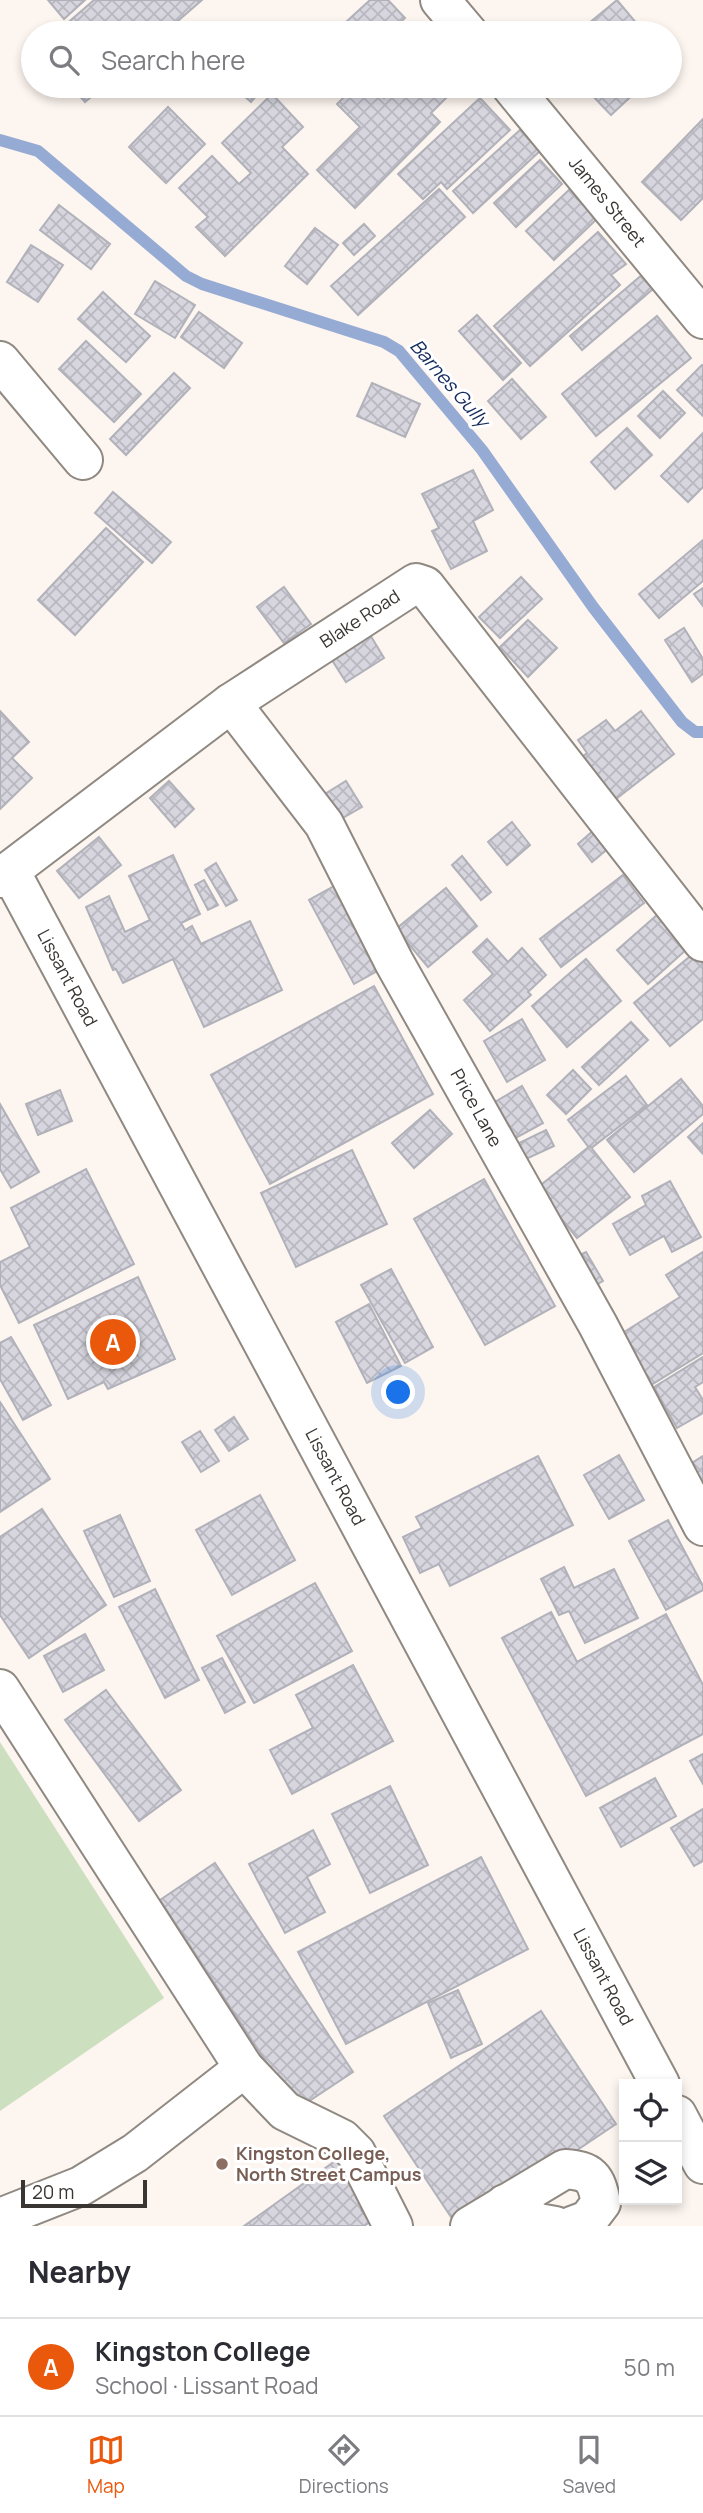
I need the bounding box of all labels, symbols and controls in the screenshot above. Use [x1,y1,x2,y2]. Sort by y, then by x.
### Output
search box [21,21,682,98]
icon: search [45,41,83,79]
text: Search here [101,42,246,78]
street label: James Street [564,151,652,252]
water label: Barnes Gully [405,333,497,435]
street label: Blake Road [315,583,404,653]
street label: Lissant Road [32,925,103,1030]
street label: Price Lane [446,1064,508,1151]
pin: A [90,1316,136,1368]
your location [381,1375,415,1409]
street label: Lissant Road [300,1424,371,1529]
street label: Lissant Road [568,1924,639,2029]
map controls [619,2079,682,2205]
button: locate [619,2079,682,2142]
place label: Kingston College, North Street Campus [236,2141,422,2186]
button: layers [619,2142,682,2205]
marker: Kingston College, North Street Campus [214,2156,230,2172]
scale bar [21,2177,147,2209]
text: 20 m [32,2179,74,2205]
text: Nearby [28,2251,131,2292]
text: Kingston College [95,2333,311,2369]
text: A [43,2351,59,2383]
text: 50 m [624,2351,675,2383]
text: School · Lissant Road [95,2369,319,2401]
tab: Map [87,2431,125,2499]
tab: Directions [299,2431,389,2499]
tab: Saved [563,2431,616,2499]

